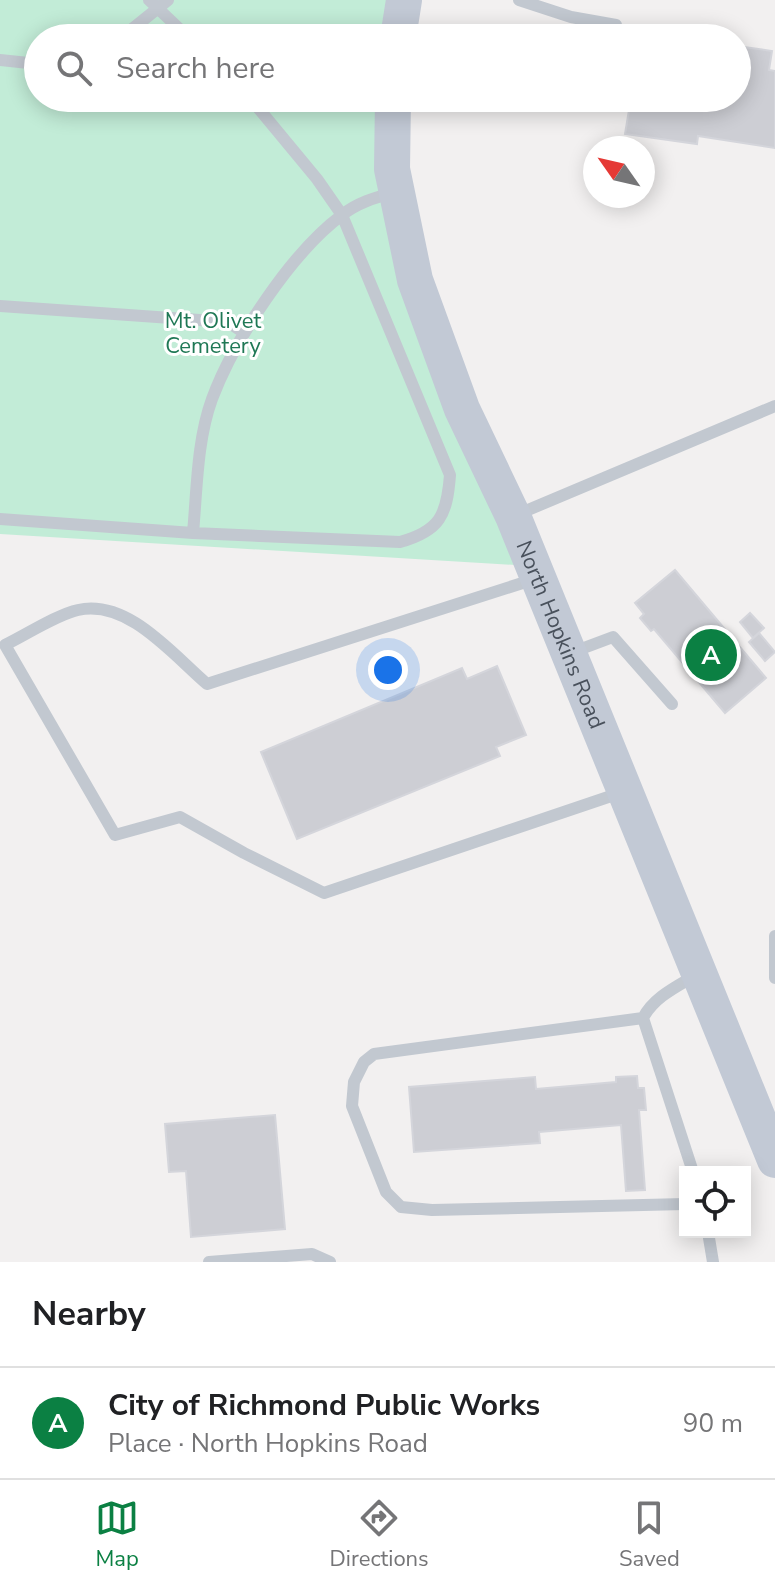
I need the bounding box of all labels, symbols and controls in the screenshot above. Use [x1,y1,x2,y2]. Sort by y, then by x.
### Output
search box [24,24,751,112]
icon: search [52,46,96,90]
text: Search here [116,48,275,89]
north arrow [583,136,655,208]
park label: Mt. Olivet Cemetery [165,306,262,361]
street label: North Hopkins Road [509,536,612,733]
pin: A [685,625,737,685]
your location [368,650,408,690]
map controls [679,1166,751,1238]
button: locate [679,1166,751,1238]
text: Nearby [32,1291,146,1337]
text: City of Richmond Public Works [108,1385,540,1426]
text: A [48,1406,68,1441]
text: 90 m [683,1406,743,1441]
text: Place · North Hopkins Road [108,1426,428,1461]
tab: Map [95,1496,139,1574]
tab: Directions [330,1496,429,1574]
tab: Saved [619,1496,680,1574]

